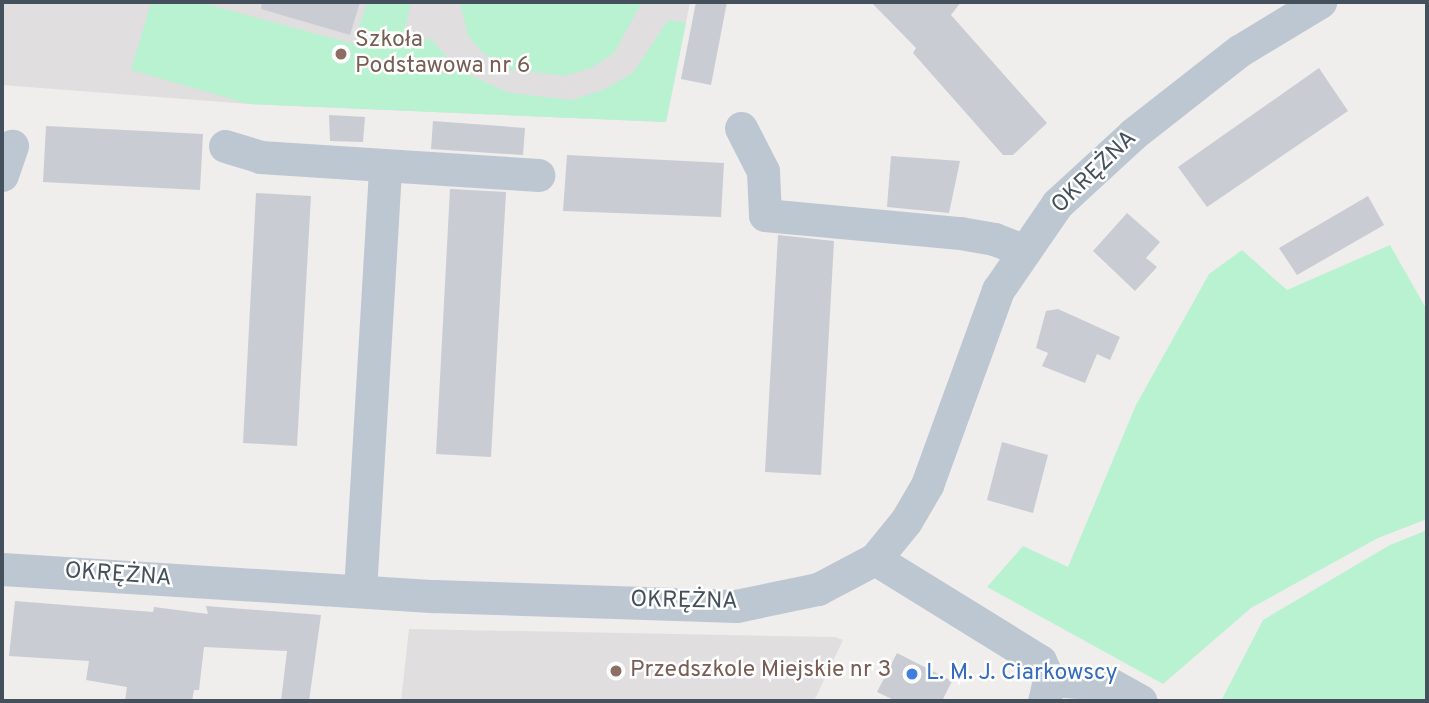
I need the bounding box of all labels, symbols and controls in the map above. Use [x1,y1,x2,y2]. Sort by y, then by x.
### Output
place label: Szkoła Podstawowa nr 6 [355,27,530,81]
marker: Szkoła Podstawowa nr 6 [333,46,349,62]
street label: OKRĘŻNA [1047,126,1143,220]
street label: OKRĘŻNA [64,558,172,594]
street label: OKRĘŻNA [630,587,738,617]
place label: Przedszkole Miejskie nr 3 [630,657,891,685]
place label: L. M. J. Ciarkowscy [926,660,1118,688]
marker: Przedszkole Miejskie nr 3 [608,663,624,679]
marker: L. M. J. Ciarkowscy [904,666,920,682]

